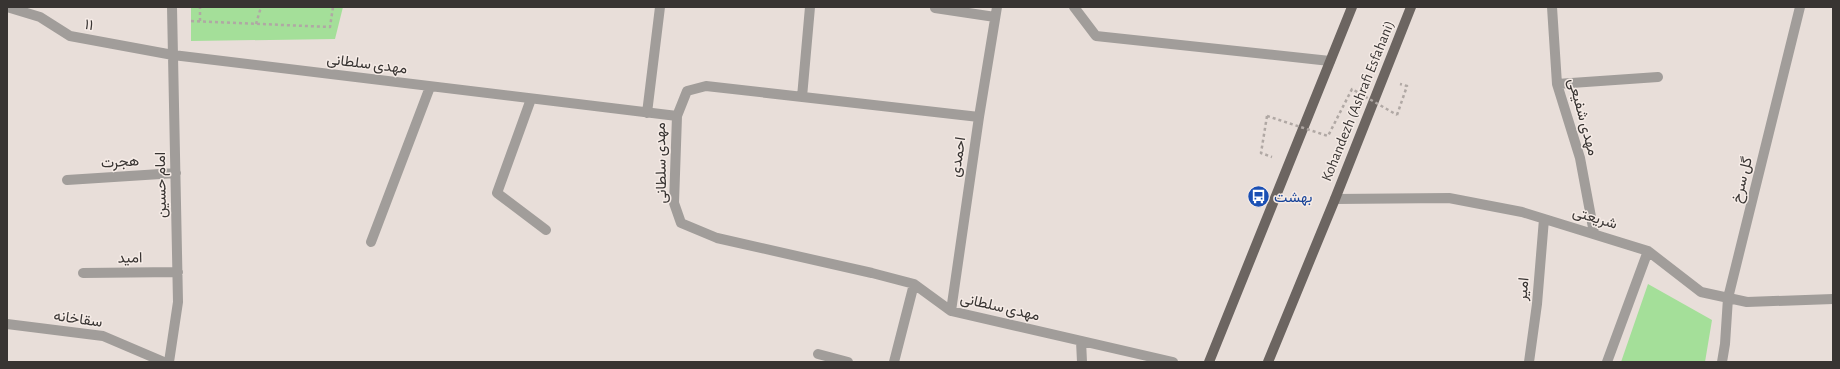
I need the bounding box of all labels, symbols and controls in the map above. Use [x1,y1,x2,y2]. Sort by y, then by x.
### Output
street label: ۱۱ [83,17,95,33]
street label: Kohandezh (Ashrafi Esfahani) [1319,19,1397,183]
street label: مهدی سلطانی [326,52,408,78]
street label: مهدی شفیعی [1564,77,1601,158]
street label: مهدی سلطانی [653,122,671,204]
street label: احمدی [948,136,970,178]
street label: امام حسین [153,152,171,218]
street label: هجرت [100,153,140,172]
street label: گل سرخ [1729,155,1758,205]
bus stop icon: بهشت [1245,184,1271,210]
place label: بهشت [1274,190,1313,206]
street label: شریعتی [1570,204,1619,234]
street label: امید [117,250,143,267]
street label: امیر [1514,277,1532,302]
street label: مهدی سلطانی [958,291,1041,325]
street label: سقاخانه [53,308,104,330]

